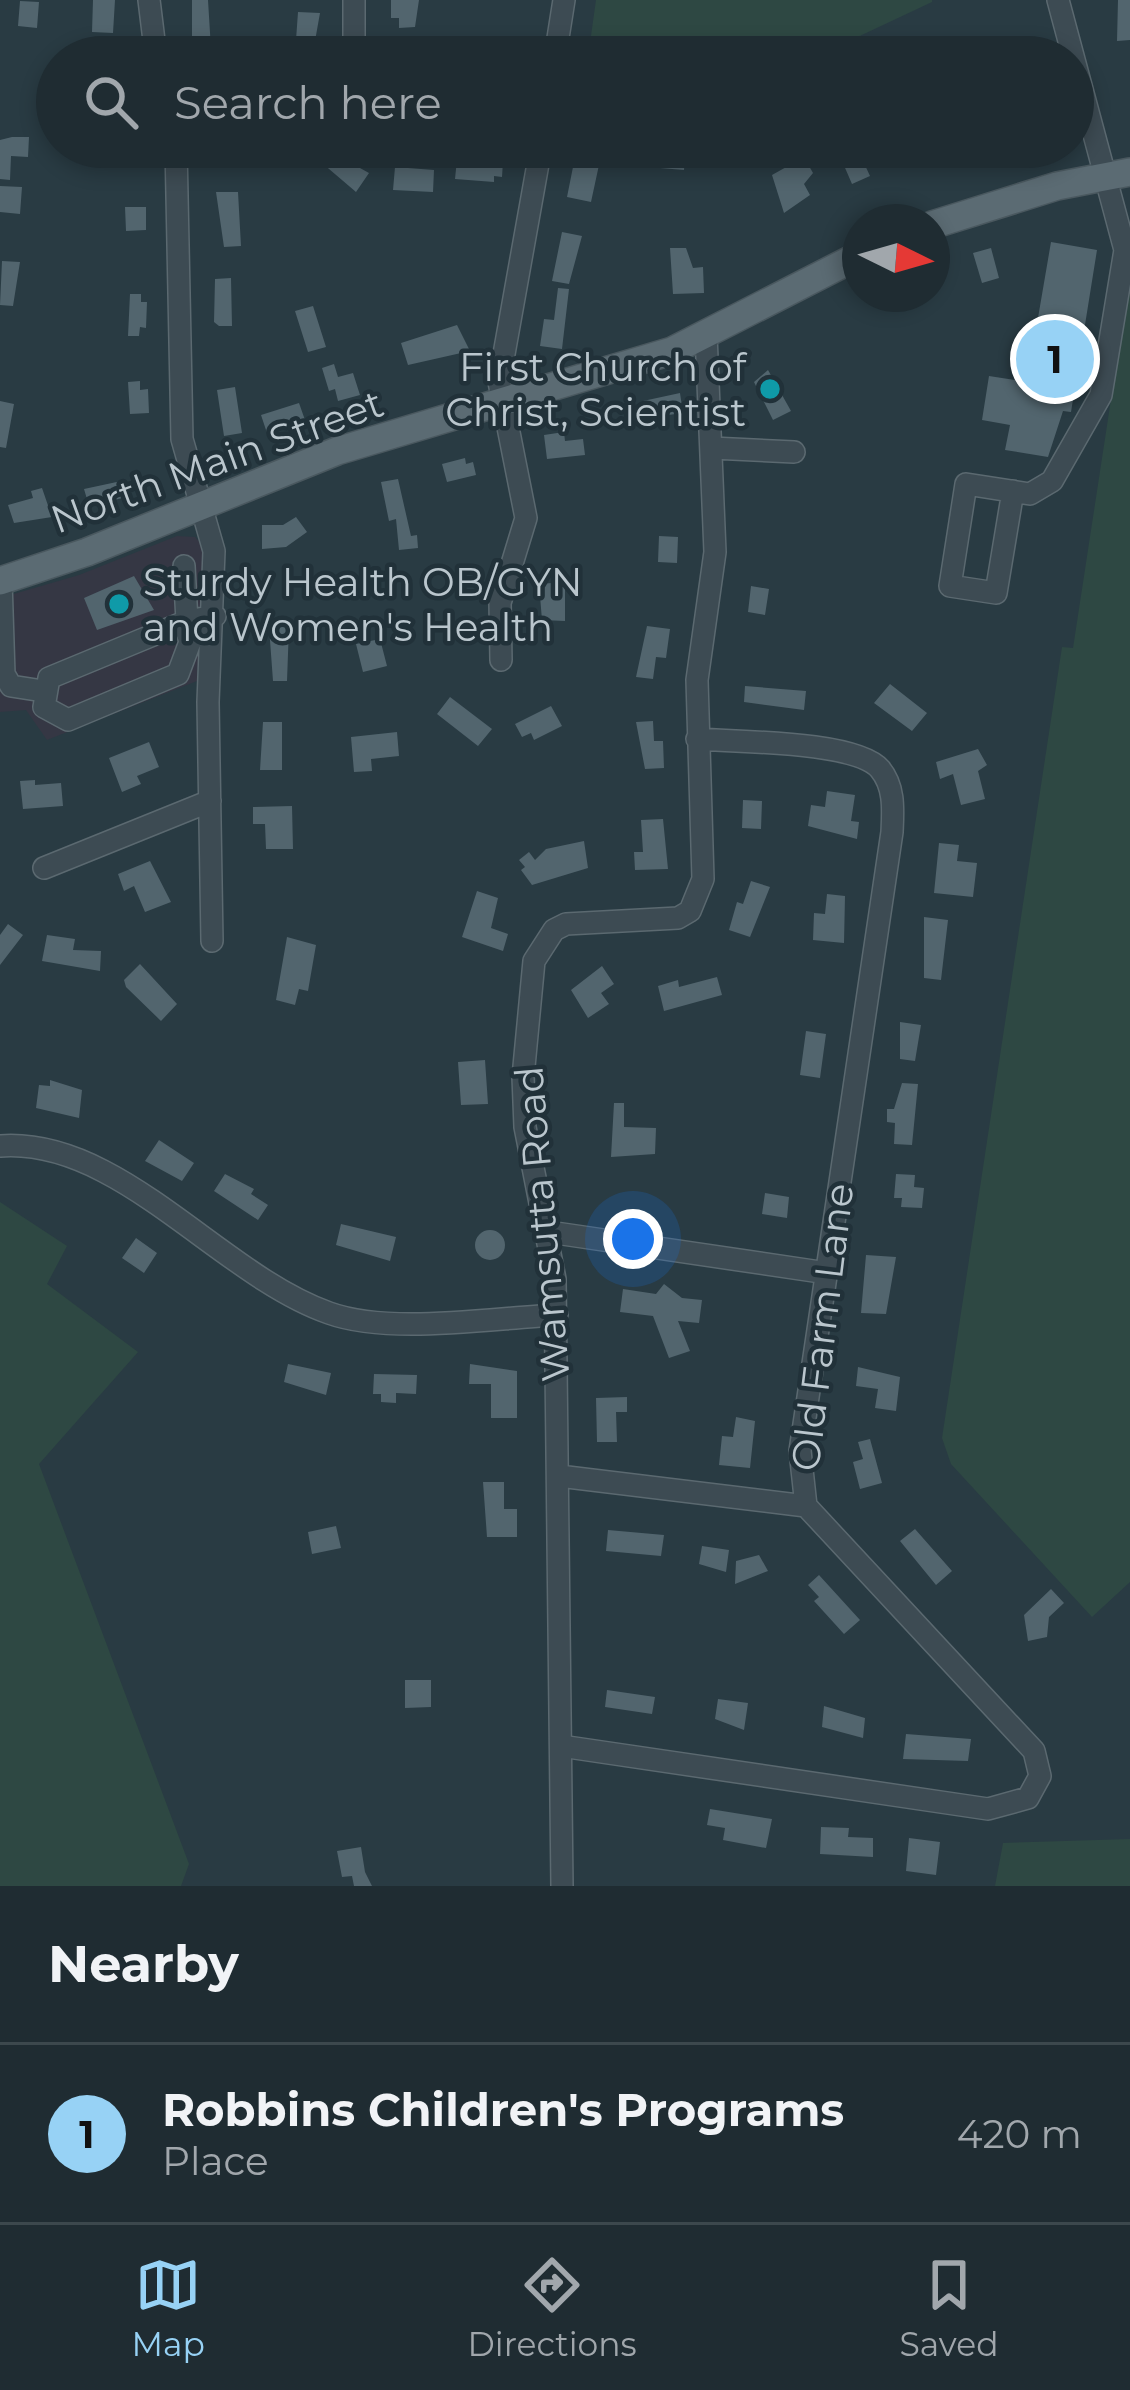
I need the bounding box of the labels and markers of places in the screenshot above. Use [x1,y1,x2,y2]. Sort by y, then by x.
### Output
pin: 1 [1016,314,1094,404]
place label: First Church of Christ, Scientist [445,343,748,436]
marker: First Church of Christ, Scientist [757,376,783,402]
place label: Sturdy Health OB/GYN and Women's Health [143,558,583,651]
marker: Sturdy Health OB/GYN and Women's Health [106,591,132,617]

